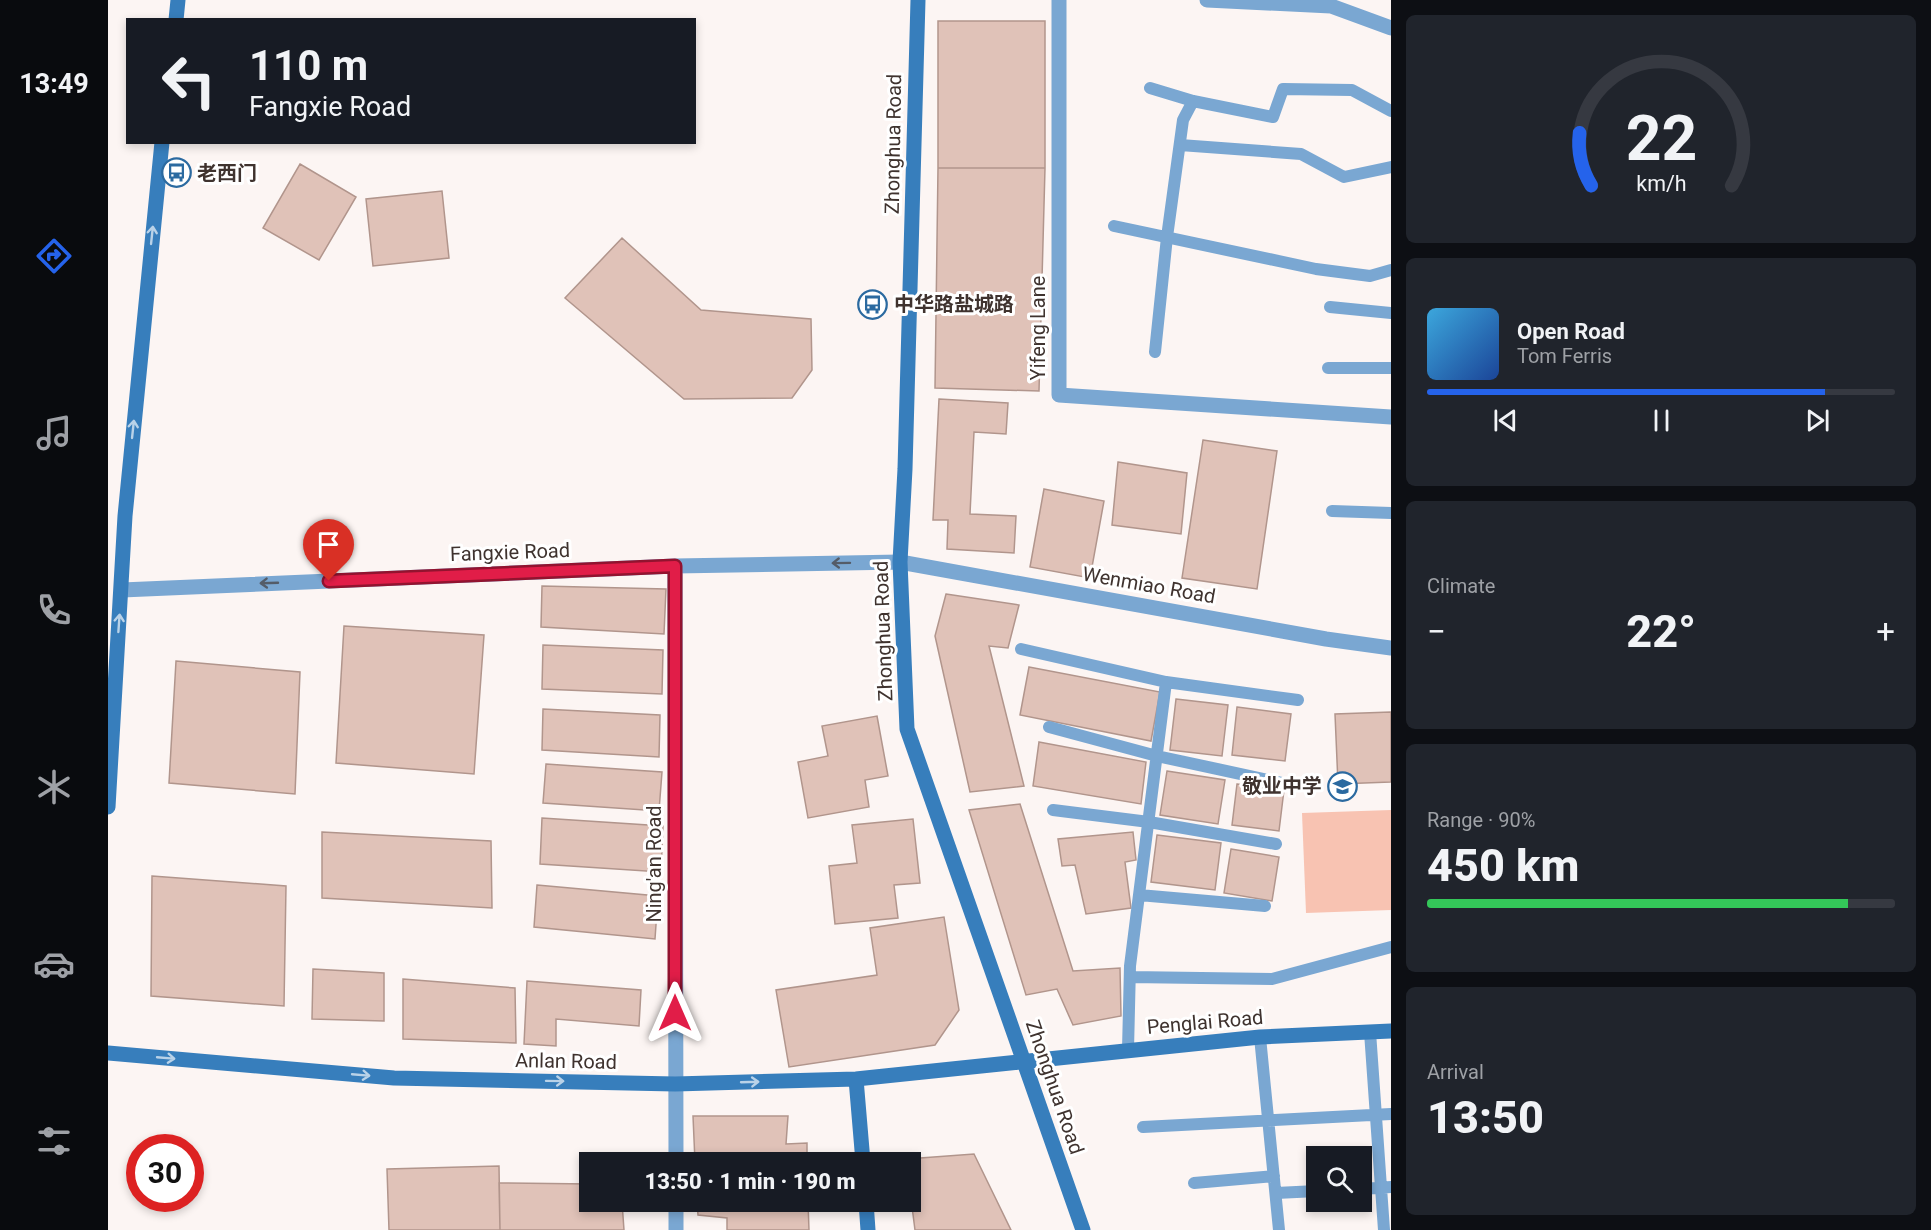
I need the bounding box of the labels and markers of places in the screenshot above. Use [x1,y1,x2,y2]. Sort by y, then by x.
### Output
bus stop icon: 老西门 [160,157,192,189]
place label: 老西门 [197,161,257,185]
bus stop icon: 中华路盐城路 [857,288,889,320]
place label: 中华路盐城路 [894,292,1014,316]
pin [303,519,354,581]
school or university icon: 敬业中学 [1327,770,1359,802]
place label: 敬业中学 [1242,774,1322,798]

